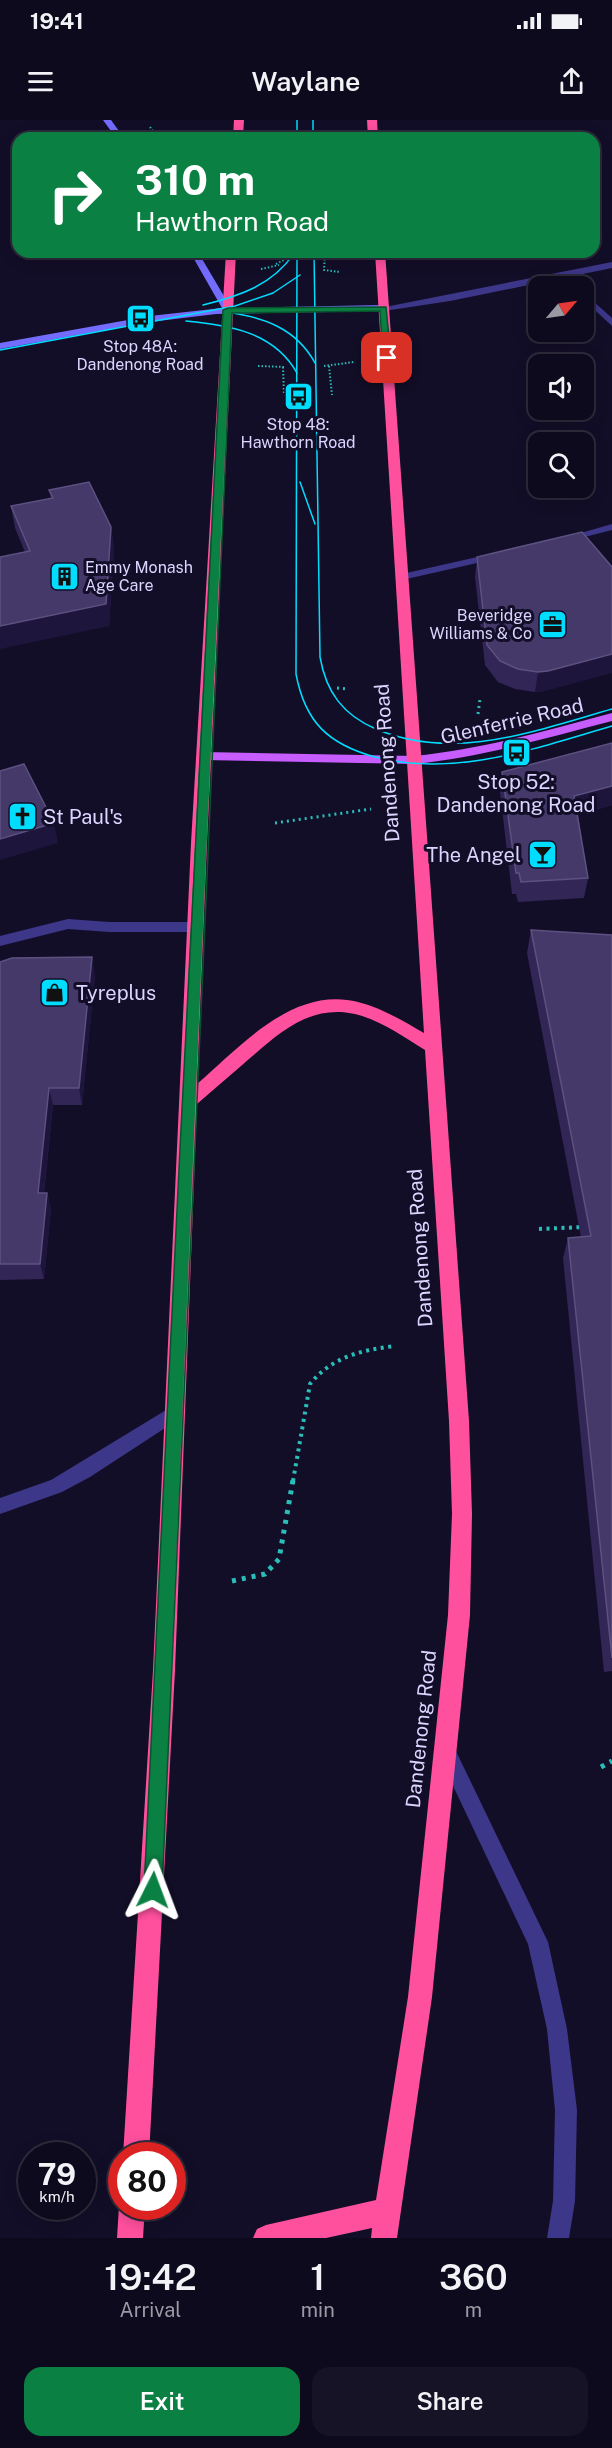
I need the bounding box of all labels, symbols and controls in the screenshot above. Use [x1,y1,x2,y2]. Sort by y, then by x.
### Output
text: 19:41 [30,8,84,34]
icon: menu [24,65,57,98]
text: Waylane [252,65,360,97]
icon: share [555,65,588,98]
text: 310 m [135,155,255,204]
icon: right [36,156,114,234]
text: Hawthorn Road [135,205,329,237]
north arrow [528,276,594,342]
map controls [528,276,594,498]
bus stop icon: Stop 48A: Dandenong Road [124,302,156,334]
pin [361,332,412,383]
place label: Stop 48A: Dandenong Road [76,337,204,374]
icon: arrive [370,341,403,374]
button: sound [528,354,594,420]
bus stop icon: Stop 48: Hawthorn Road [282,380,314,412]
place label: Stop 48: Hawthorn Road [240,415,356,452]
button: search [528,432,594,498]
place label: Emmy Monash Age Care [85,558,193,595]
building icon: Emmy Monash Age Care [48,560,80,592]
place label: Beveridge Williams & Co [430,606,532,643]
office icon: Beveridge Williams & Co [537,608,569,640]
street label: Dandenong Road [369,683,405,843]
street label: Glenferrie Road [438,693,586,749]
bus stop icon: Stop 52: Dandenong Road [500,736,532,768]
place label: Stop 52: Dandenong Road [437,770,595,817]
church icon: St Paul's [6,801,38,833]
place label: St Paul's [43,805,123,829]
bar icon: The Angel [526,839,558,871]
place label: The Angel [426,843,521,867]
shop icon: Tyreplus [39,977,71,1009]
place label: Tyreplus [76,981,156,1005]
street label: Dandenong Road [402,1168,438,1328]
street label: Dandenong Road [401,1649,441,1809]
position arrow [121,1858,185,1922]
speed limit sign: 80 [108,2142,186,2220]
text: 79 [38,2156,76,2192]
text: km/h [39,2188,75,2205]
text: 19:42 [104,2256,197,2298]
text: 1 [310,2256,325,2298]
text: 360 [439,2256,508,2298]
text: Arrival [120,2298,181,2322]
text: min [301,2298,335,2322]
text: m [465,2298,482,2322]
button: Exit [24,2367,300,2436]
button: Share [312,2367,588,2436]

